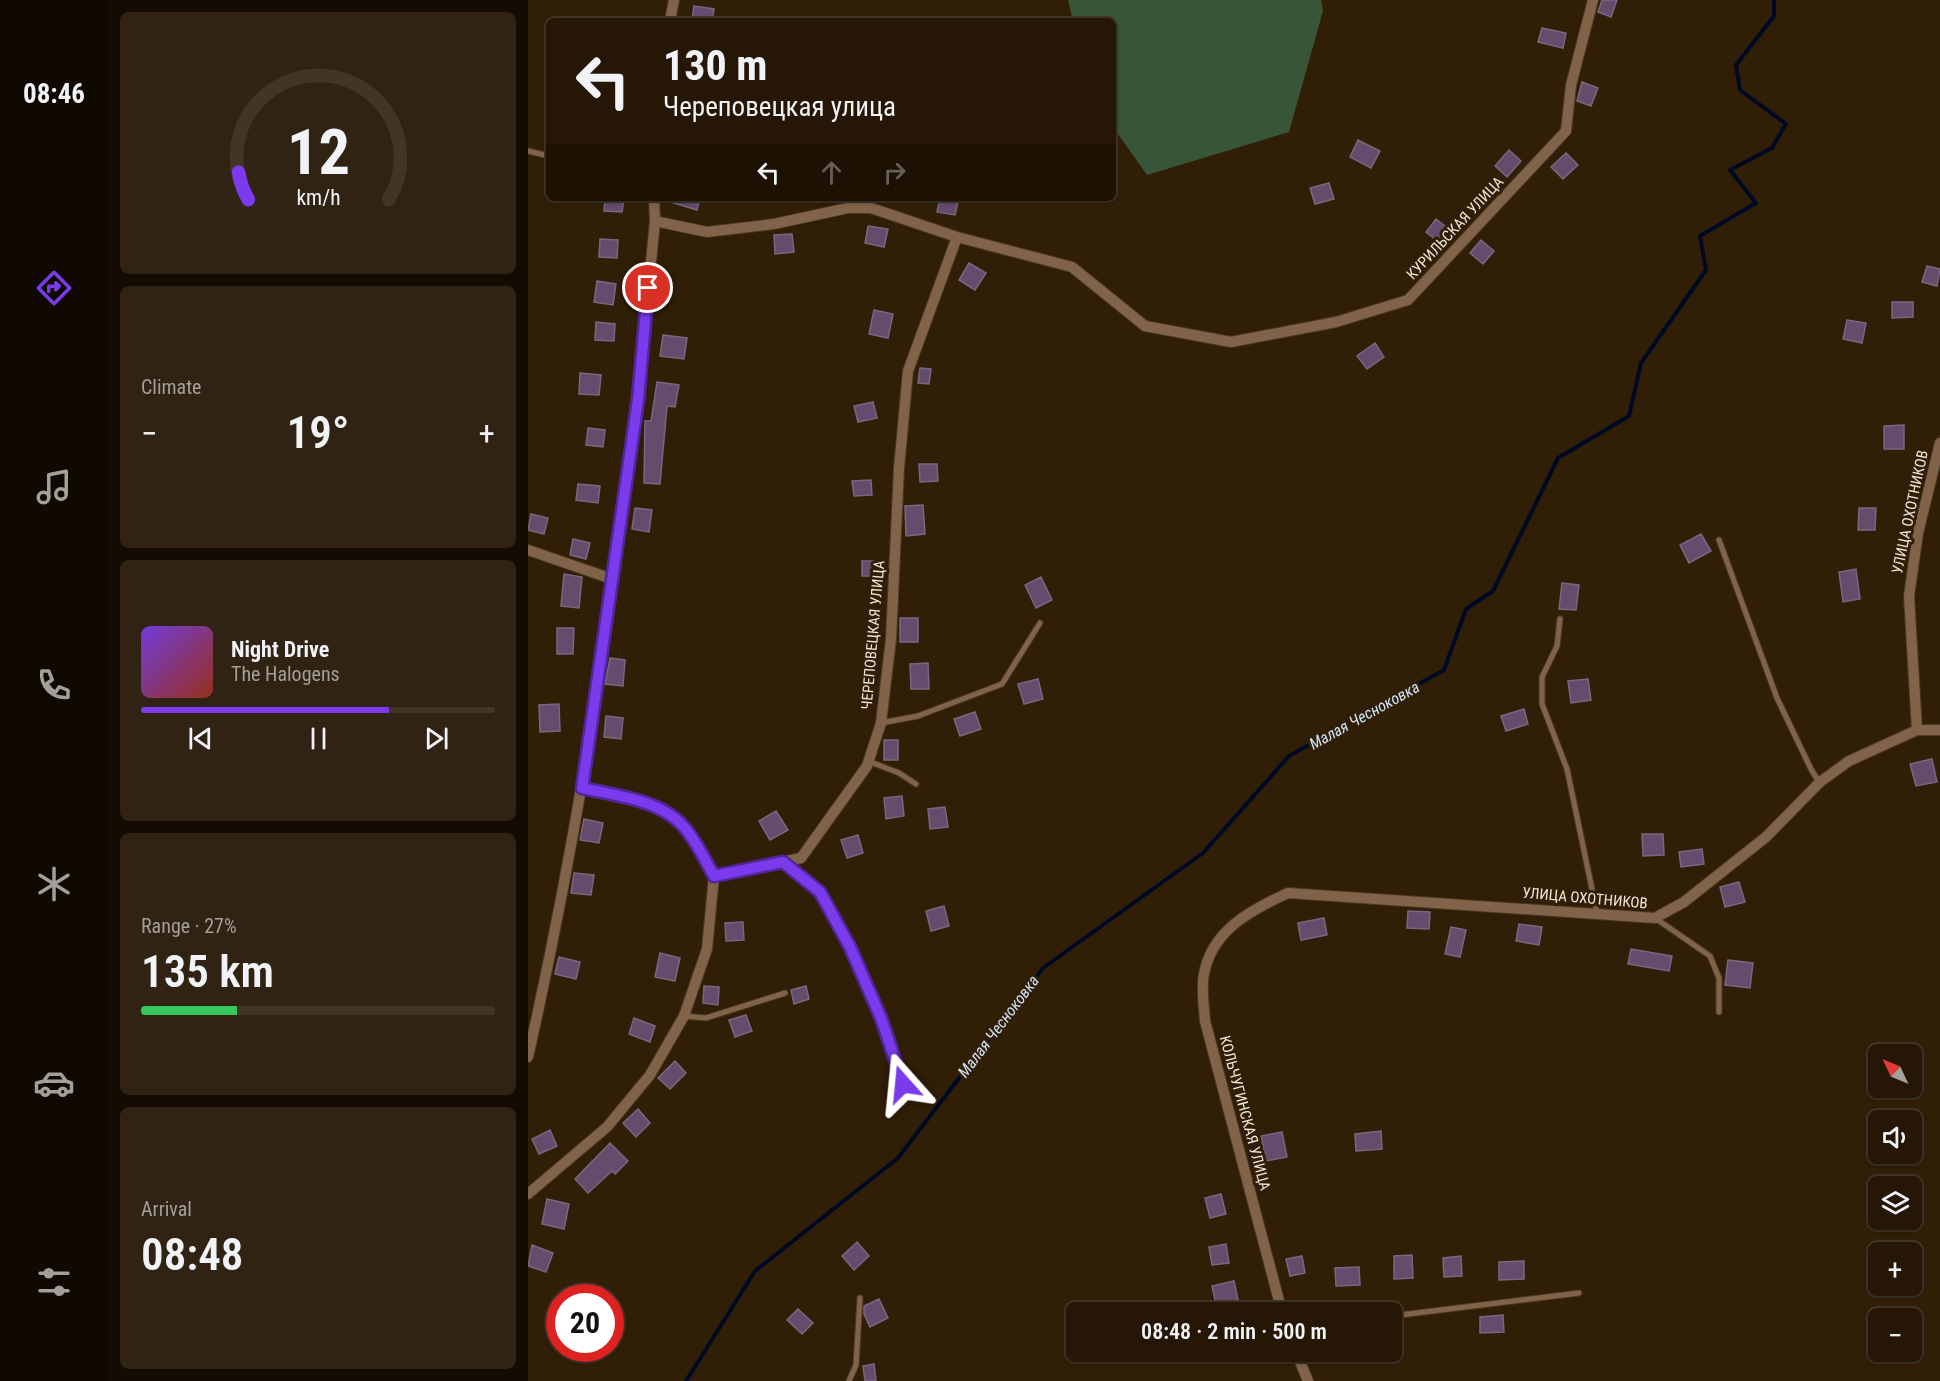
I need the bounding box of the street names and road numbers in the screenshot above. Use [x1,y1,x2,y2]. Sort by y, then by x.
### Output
street label: КУРИЛЬСКАЯ УЛИЦА [1403,173,1508,283]
street label: УЛИЦА ОХОТНИКОВ [1888,449,1932,575]
street label: ЧЕРЕПОВЕЦКАЯ УЛИЦА [858,559,889,710]
street label: УЛИЦА ОХОТНИКОВ [1522,884,1648,912]
street label: КОЛЬЧУГИНСКАЯ УЛИЦА [1216,1034,1274,1193]

